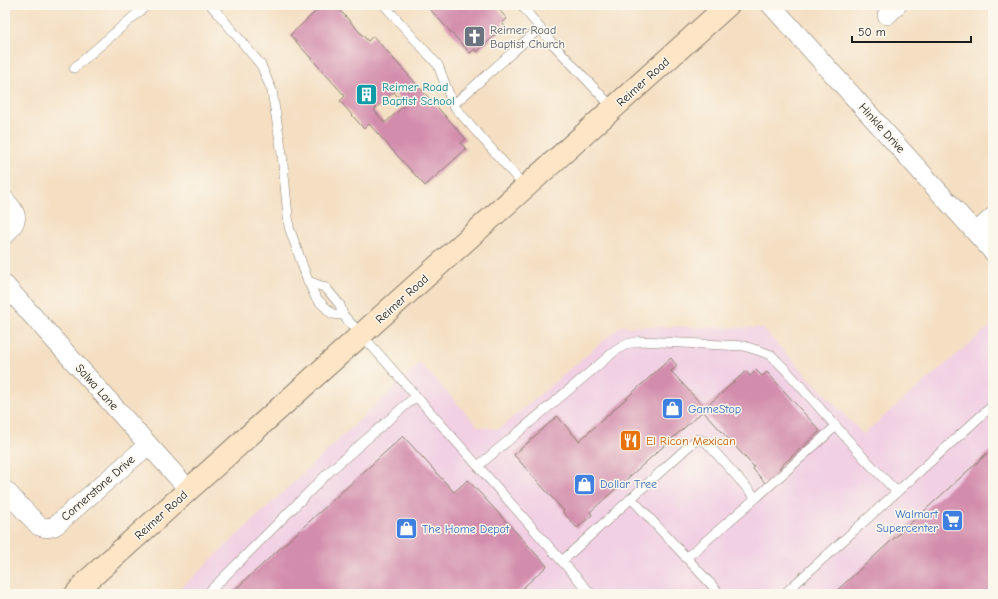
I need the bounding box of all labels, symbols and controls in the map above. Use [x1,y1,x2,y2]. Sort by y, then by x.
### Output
scale bar [852,18,971,44]
place label: Reimer Road Baptist Church [490,23,565,51]
church icon: Reimer Road Baptist Church [461,24,487,50]
text: 50 m [858,25,886,39]
street label: Reimer Road [614,55,672,109]
place label: Reimer Road Baptist School [382,80,455,108]
building icon: Reimer Road Baptist School [354,81,380,107]
street label: Hinkle Drive [856,100,908,156]
street label: Reimer Road [373,272,431,326]
street label: Salwa Lane [73,361,121,413]
shop icon: GameStop [660,396,686,422]
place label: GameStop [688,402,741,416]
restaurant icon: El Ricon Mexican [618,428,644,454]
place label: El Ricon Mexican [646,434,736,448]
street label: Cornerstone Drive [58,452,138,524]
shop icon: Dollar Tree [571,471,597,497]
place label: Dollar Tree [600,477,657,491]
street label: Reimer Road [132,488,190,542]
place label: Walmart Supercenter [876,507,939,535]
supermarket icon: Walmart Supercenter [940,508,966,534]
shop icon: The Home Depot [394,516,420,542]
place label: The Home Depot [422,522,510,536]

